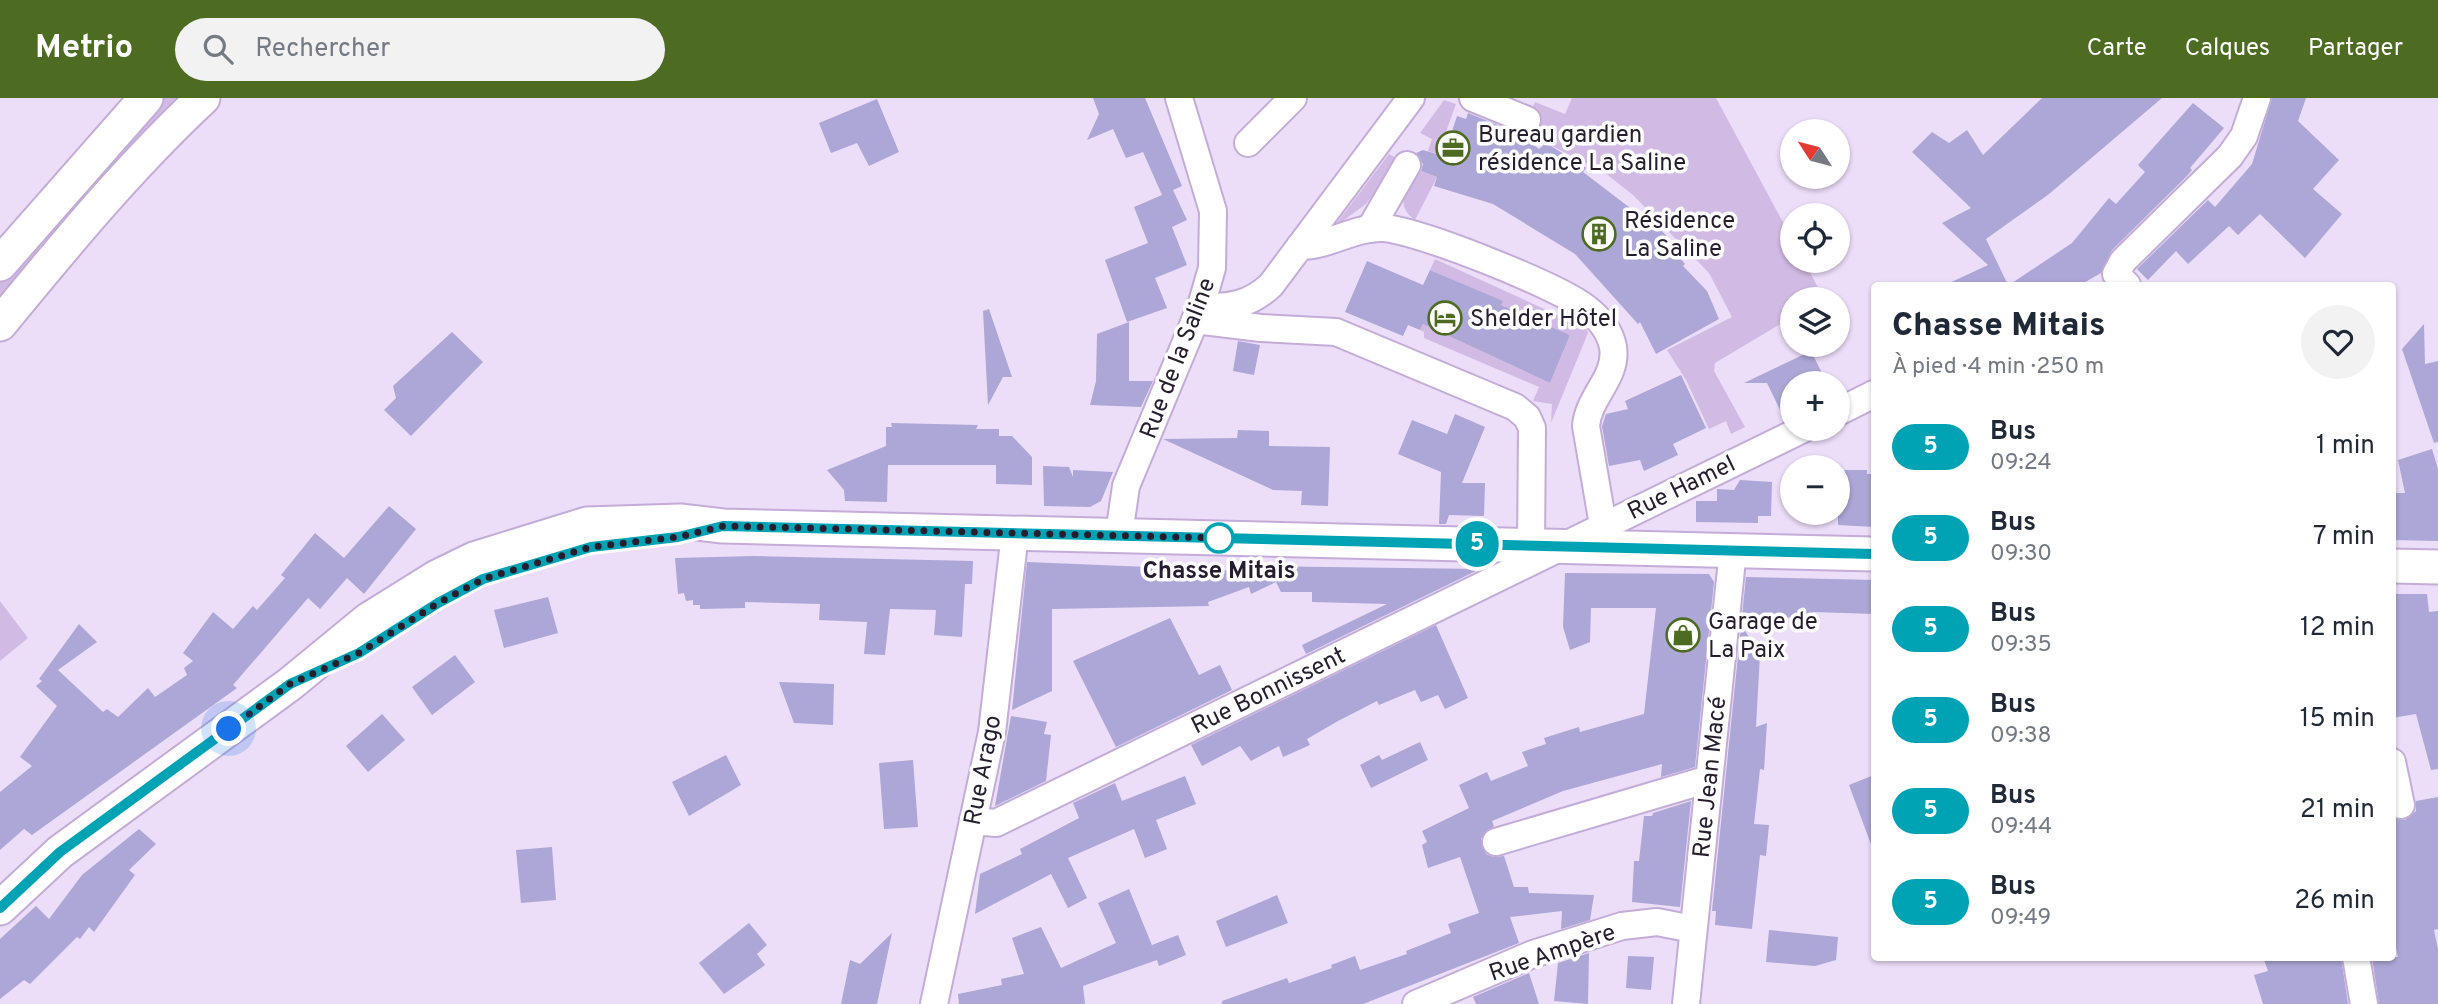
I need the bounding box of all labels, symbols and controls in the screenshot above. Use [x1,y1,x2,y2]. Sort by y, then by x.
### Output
search box [175,18,665,81]
text: Metrio [35,28,133,70]
icon: search [199,30,237,68]
text: Rechercher [255,33,390,66]
text: Carte [2087,34,2147,64]
text: Calques [2185,34,2270,64]
text: Partager [2308,34,2403,64]
north arrow [1780,119,1850,189]
map controls [1780,119,1850,525]
place label: Bureau gardien résidence La Saline [1478,121,1686,179]
office icon: Bureau gardien résidence La Saline [1434,129,1472,167]
button: locate [1780,203,1850,273]
place label: Résidence La Saline [1624,207,1735,265]
building icon: Résidence La Saline [1580,215,1618,253]
street label: Rue de la Saline [1134,274,1223,444]
button: layers [1780,287,1850,357]
hotel icon: Shelder Hôtel [1426,299,1464,337]
place label: Shelder Hôtel [1470,305,1617,335]
button: heart [2301,305,2375,379]
text: Chasse Mitais [1892,306,2106,348]
text: À pied · 4 min · 250 m [1892,353,2104,382]
button: + [1780,371,1850,441]
text: Bus [1990,416,2036,449]
text: 1 min [2316,430,2375,463]
text: 5 [1923,432,1938,462]
text: 09:24 [1990,449,2052,478]
street label: Rue Hamel [1623,450,1741,528]
button: − [1780,455,1850,525]
text: Bus [1990,507,2036,540]
line badge: 5 [1454,521,1500,567]
text: 7 min [2313,521,2375,554]
marker: Chasse Mitais [1204,523,1234,553]
text: 5 [1923,523,1938,553]
text: 5 [1470,529,1484,559]
text: 09:30 [1990,540,2052,569]
place label: Chasse Mitais [1142,557,1296,587]
text: Bus [1990,598,2036,631]
place label: Garage de La Paix [1708,608,1818,666]
text: 12 min [2300,612,2375,645]
text: 5 [1923,614,1938,644]
shop icon: Garage de La Paix [1664,616,1702,654]
text: 09:35 [1990,631,2052,660]
street label: Rue Bonnissent [1187,642,1351,742]
text: Bus [1990,689,2036,722]
street label: Rue Jean Macé [1688,695,1734,859]
text: 15 min [2300,703,2375,736]
text: 5 [1923,705,1938,735]
your location [211,711,246,746]
street label: Rue Arago [959,713,1009,828]
text: 09:38 [1990,722,2052,751]
text: Bus [1990,780,2036,813]
text: 21 min [2300,794,2375,827]
text: 5 [1923,796,1938,826]
text: 09:44 [1990,813,2052,842]
text: Bus [1990,871,2036,904]
text: 26 min [2294,885,2375,918]
text: 5 [1923,887,1938,917]
text: 09:49 [1990,904,2051,933]
street label: Rue Ampère [1485,918,1620,990]

